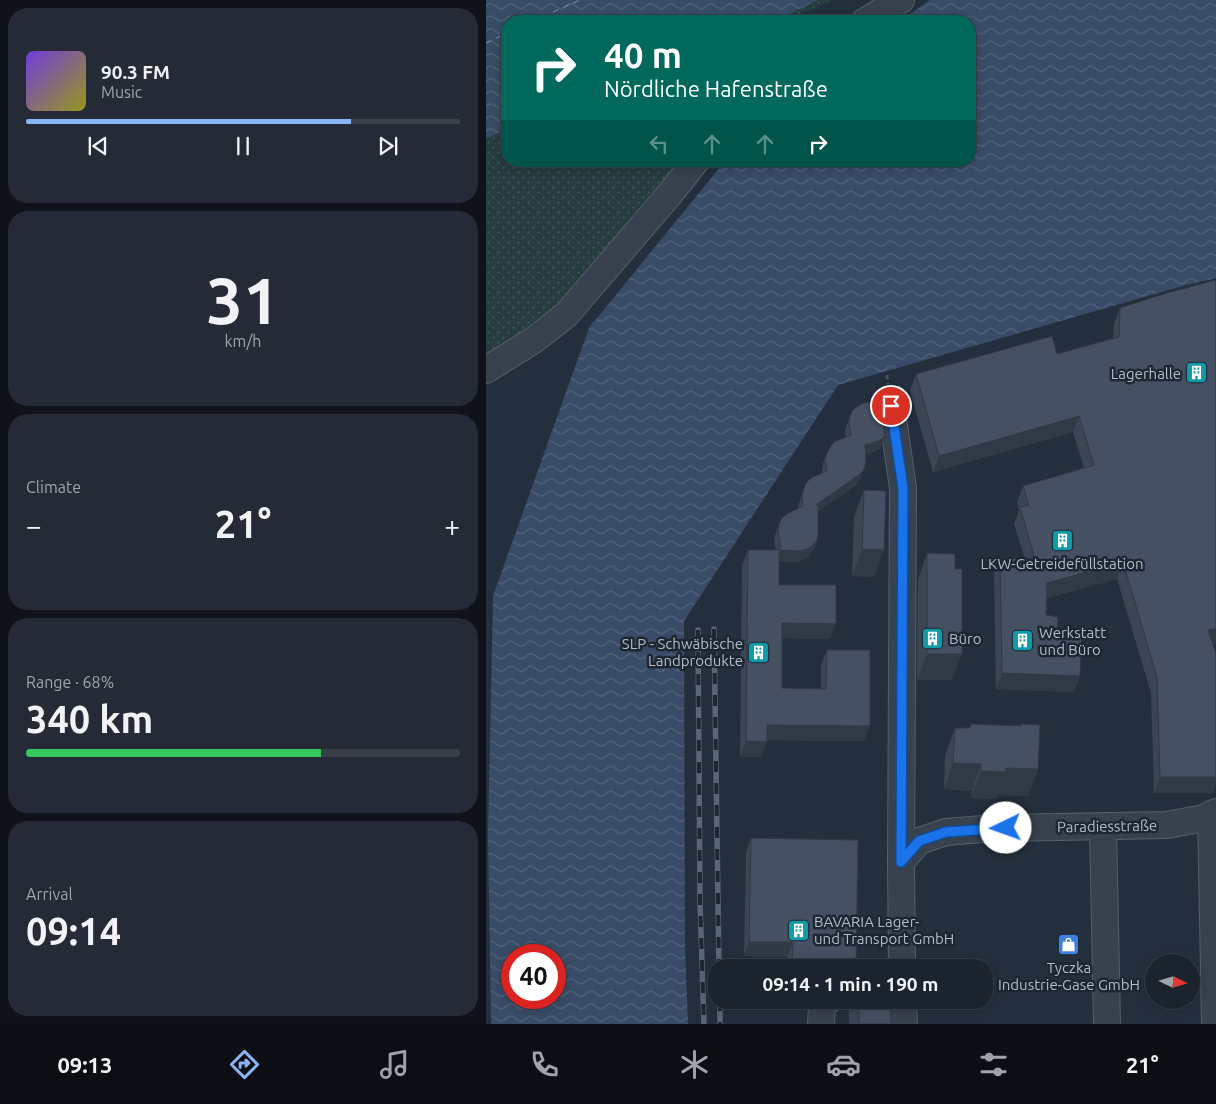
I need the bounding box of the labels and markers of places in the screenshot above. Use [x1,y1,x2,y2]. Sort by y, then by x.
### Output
building icon: Lagerhalle [1185,361,1209,385]
place label: Lagerhalle [1111,365,1181,382]
pin [870,385,912,427]
building icon: LKW-Getreidefüllstation [1050,528,1074,552]
place label: LKW-Getreidefüllstation [980,555,1144,572]
place label: Werkstatt und Büro [1039,624,1106,658]
building icon: Büro [921,626,945,650]
building icon: Werkstatt und Büro [1011,629,1035,653]
place label: Büro [949,630,982,647]
place label: SLP - Schwäbische Landprodukte [622,635,743,669]
building icon: SLP - Schwäbische Landprodukte [747,640,771,664]
place label: BAVARIA Lager- und Transport GmbH [814,913,954,947]
building icon: BAVARIA Lager- und Transport GmbH [786,918,810,942]
shop icon: Tyczka Industrie-Gase GmbH [1057,932,1081,956]
place label: Tyczka Industrie-Gase GmbH [998,959,1140,993]

